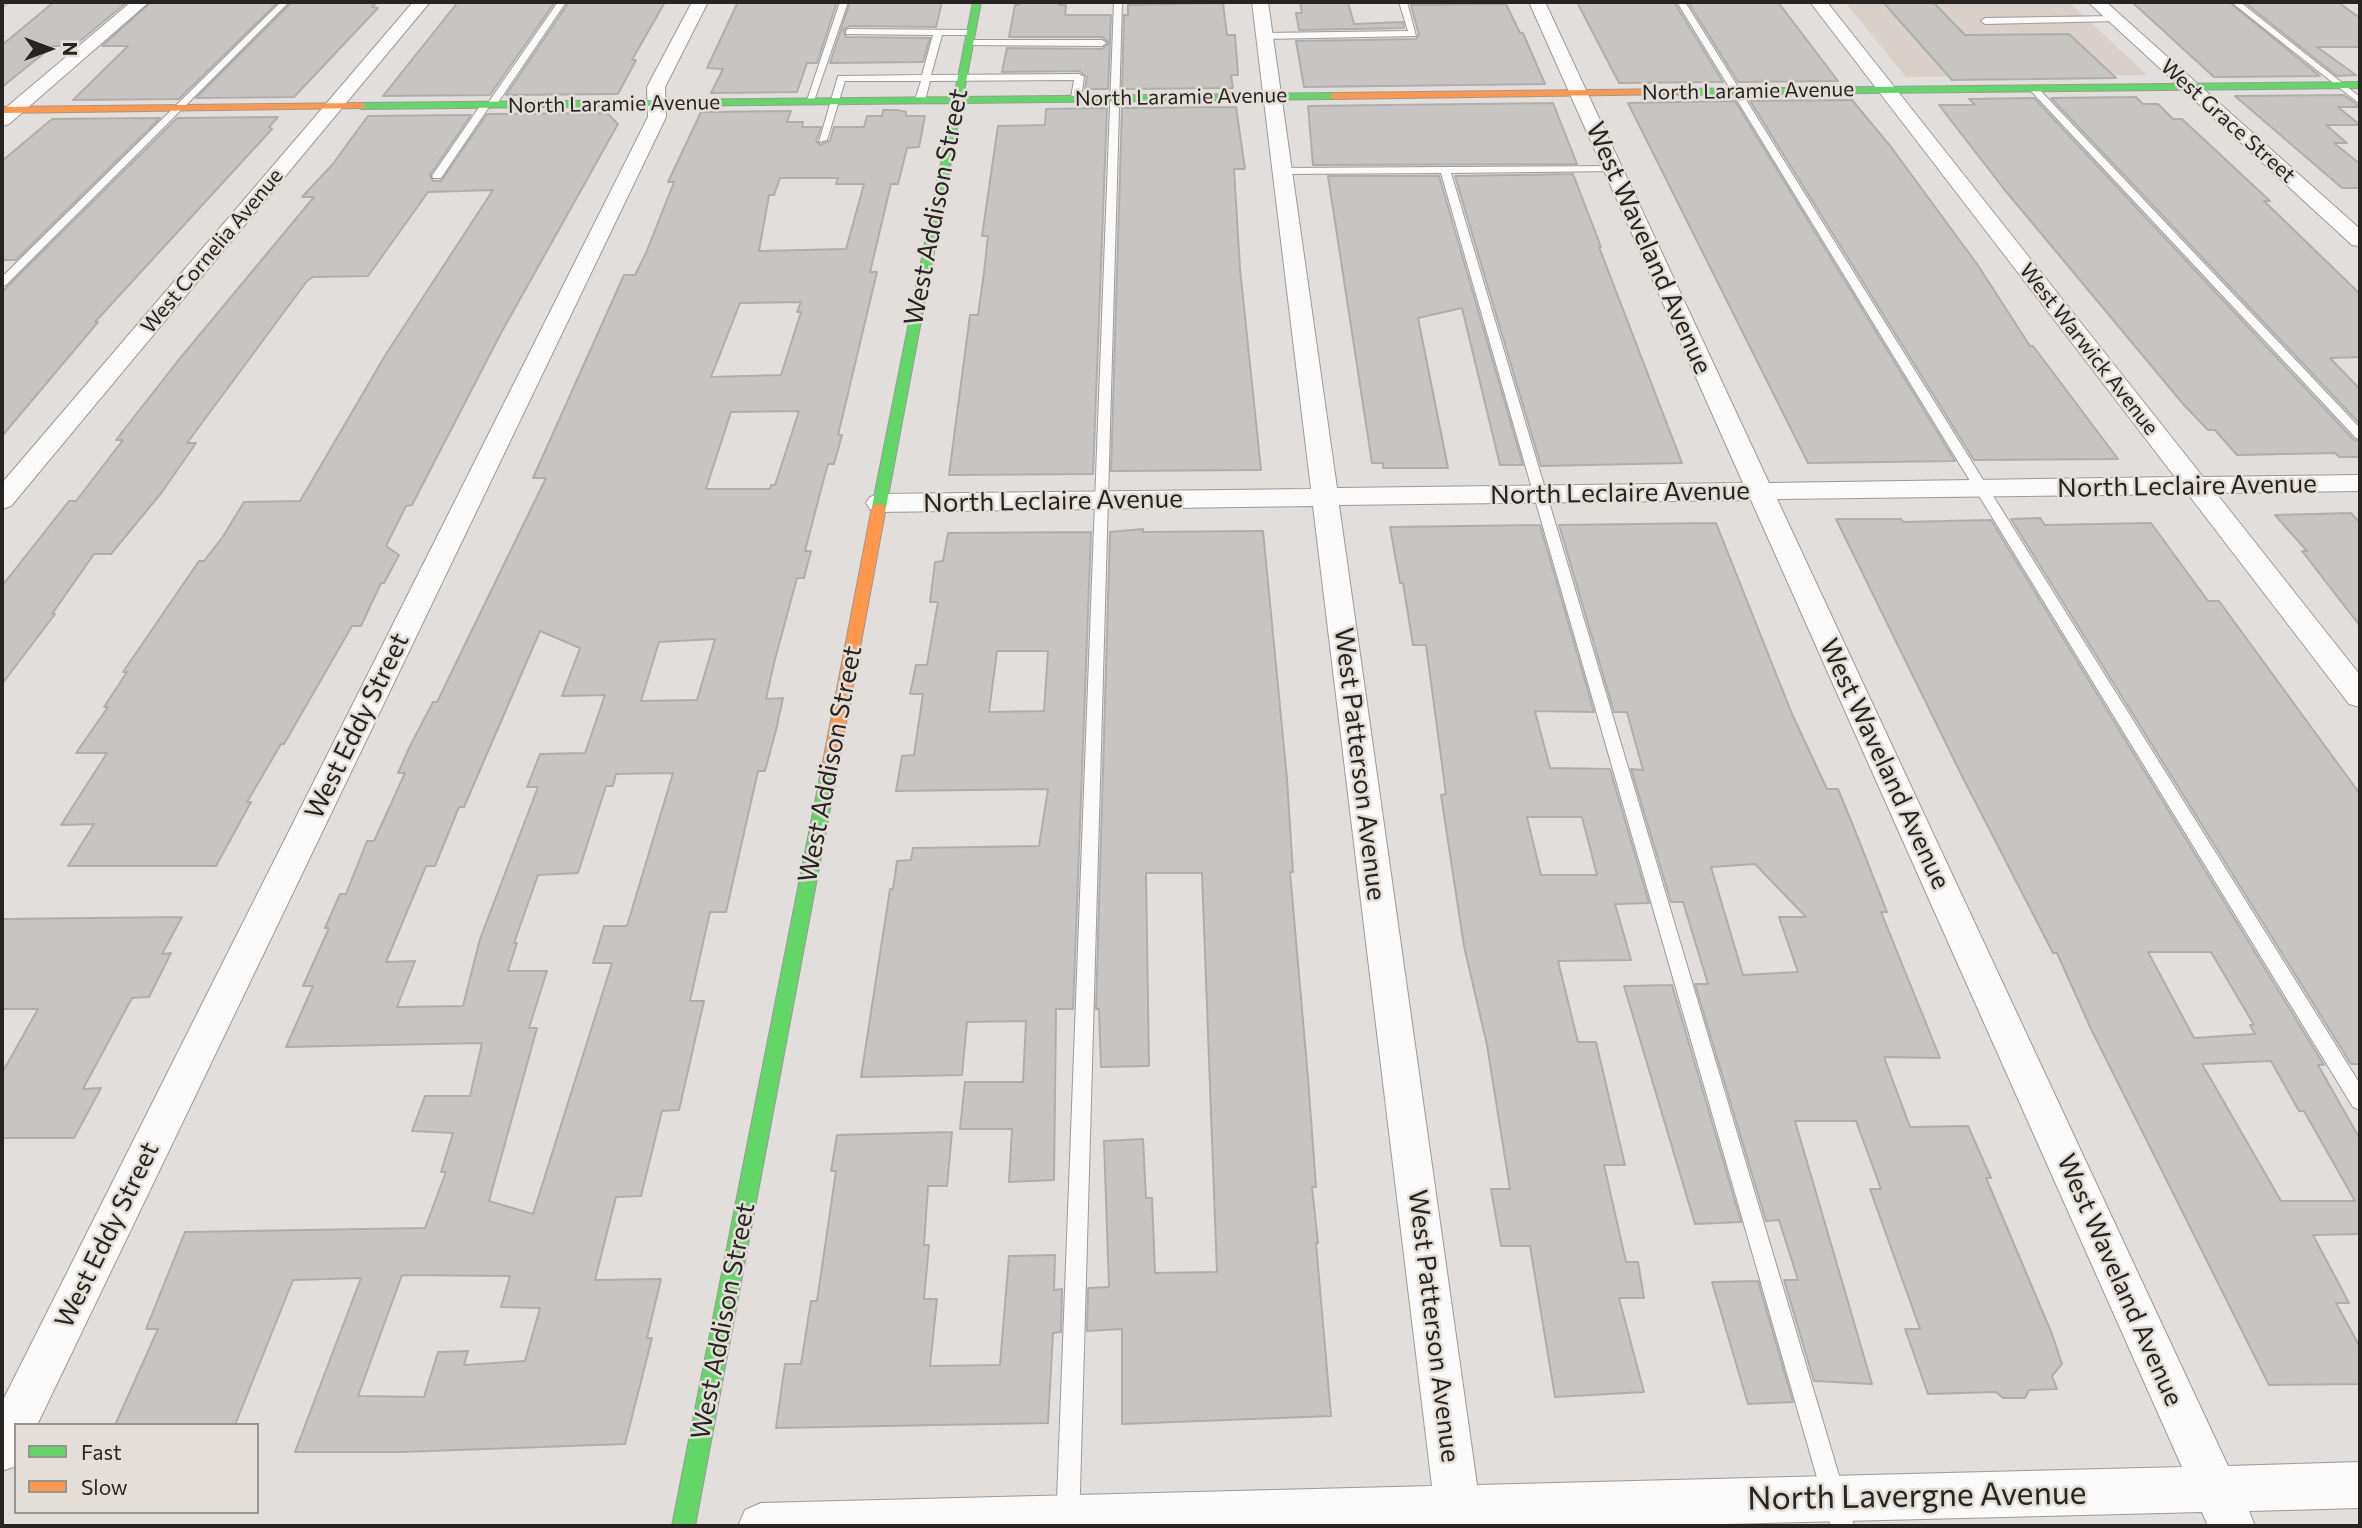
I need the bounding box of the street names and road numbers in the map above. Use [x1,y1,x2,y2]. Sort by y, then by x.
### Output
street label: West Grace Street [2155,54,2301,188]
street label: North Laramie Avenue [1642,77,1854,105]
street label: North Laramie Avenue [1075,83,1287,111]
street label: West Addison Street [898,86,974,328]
street label: North Laramie Avenue [508,90,720,118]
street label: West Waveland Avenue [1579,117,1719,379]
street label: West Cornelia Avenue [136,163,288,339]
street label: West Warwick Avenue [2014,258,2164,440]
street label: North Leclaire Avenue [2057,468,2317,504]
street label: North Leclaire Avenue [1490,475,1750,511]
street label: North Leclaire Avenue [923,483,1183,519]
street label: West Patterson Avenue [1328,626,1392,902]
street label: West Eddy Street [298,628,416,824]
street label: West Waveland Avenue [1813,634,1957,894]
street label: West Addison Street [792,643,868,885]
street label: West Eddy Street [48,1137,166,1333]
street label: West Waveland Avenue [2050,1149,2190,1411]
street label: West Patterson Avenue [1402,1188,1466,1464]
street label: West Addison Street [685,1200,761,1442]
street label: North Lavergne Avenue [1747,1474,2087,1518]

